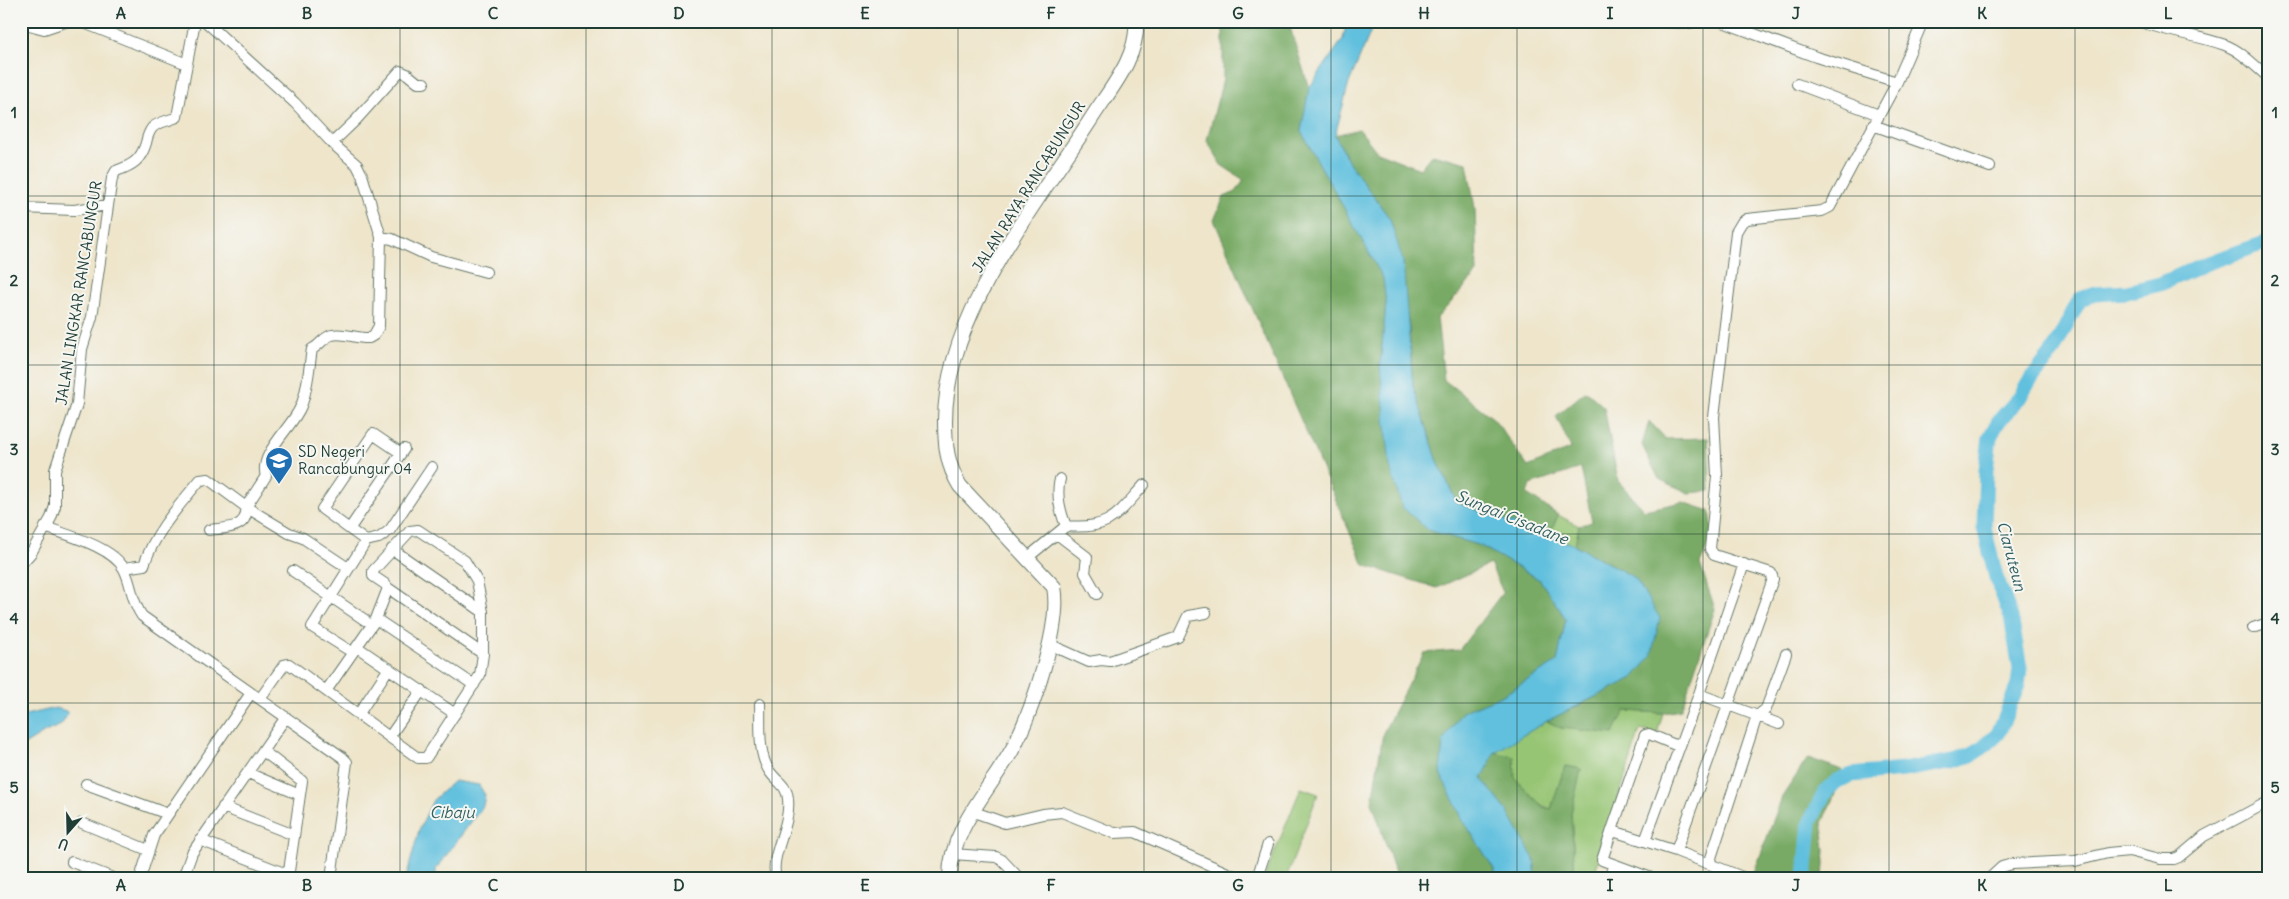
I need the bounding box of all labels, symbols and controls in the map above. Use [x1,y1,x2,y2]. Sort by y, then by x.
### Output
text: A [116,3,126,23]
text: B [302,3,313,23]
text: C [488,3,499,23]
text: D [673,3,685,23]
text: E [860,3,870,23]
text: F [1046,3,1056,23]
text: G [1232,3,1244,23]
text: H [1418,3,1430,23]
text: I [1607,3,1614,23]
text: J [1792,3,1801,23]
text: K [1977,3,1987,23]
text: L [2164,3,2173,23]
street label: JALAN RAYA RANCABUNGUR [968,97,1090,276]
text: 1 [11,102,17,122]
text: 1 [2272,102,2278,122]
street label: JALAN LINGKAR RANCABUNGUR [51,179,106,407]
text: 2 [10,270,19,290]
text: 2 [2271,270,2280,290]
text: 3 [9,439,19,459]
text: 3 [2270,439,2280,459]
place label: SD Negeri Rancabungur 04 [298,442,412,478]
school or university icon: SD Negeri Rancabungur 04 [264,446,294,485]
water label: Sungai Cisadane [1453,485,1573,549]
water label: Ciaruteun [1993,519,2031,594]
text: 4 [9,608,19,628]
text: 4 [2270,608,2280,628]
text: 5 [9,777,19,797]
text: 5 [2270,777,2280,797]
water label: Cibaju [430,802,476,822]
north arrow [42,806,92,856]
text: U [56,834,71,854]
text: A [116,875,126,895]
text: B [302,875,313,895]
text: C [488,875,499,895]
text: D [673,875,685,895]
text: E [860,875,870,895]
text: F [1046,875,1056,895]
text: G [1232,875,1244,895]
text: H [1418,875,1430,895]
text: I [1607,875,1614,895]
text: J [1792,875,1801,895]
text: K [1977,875,1987,895]
text: L [2164,875,2173,895]

